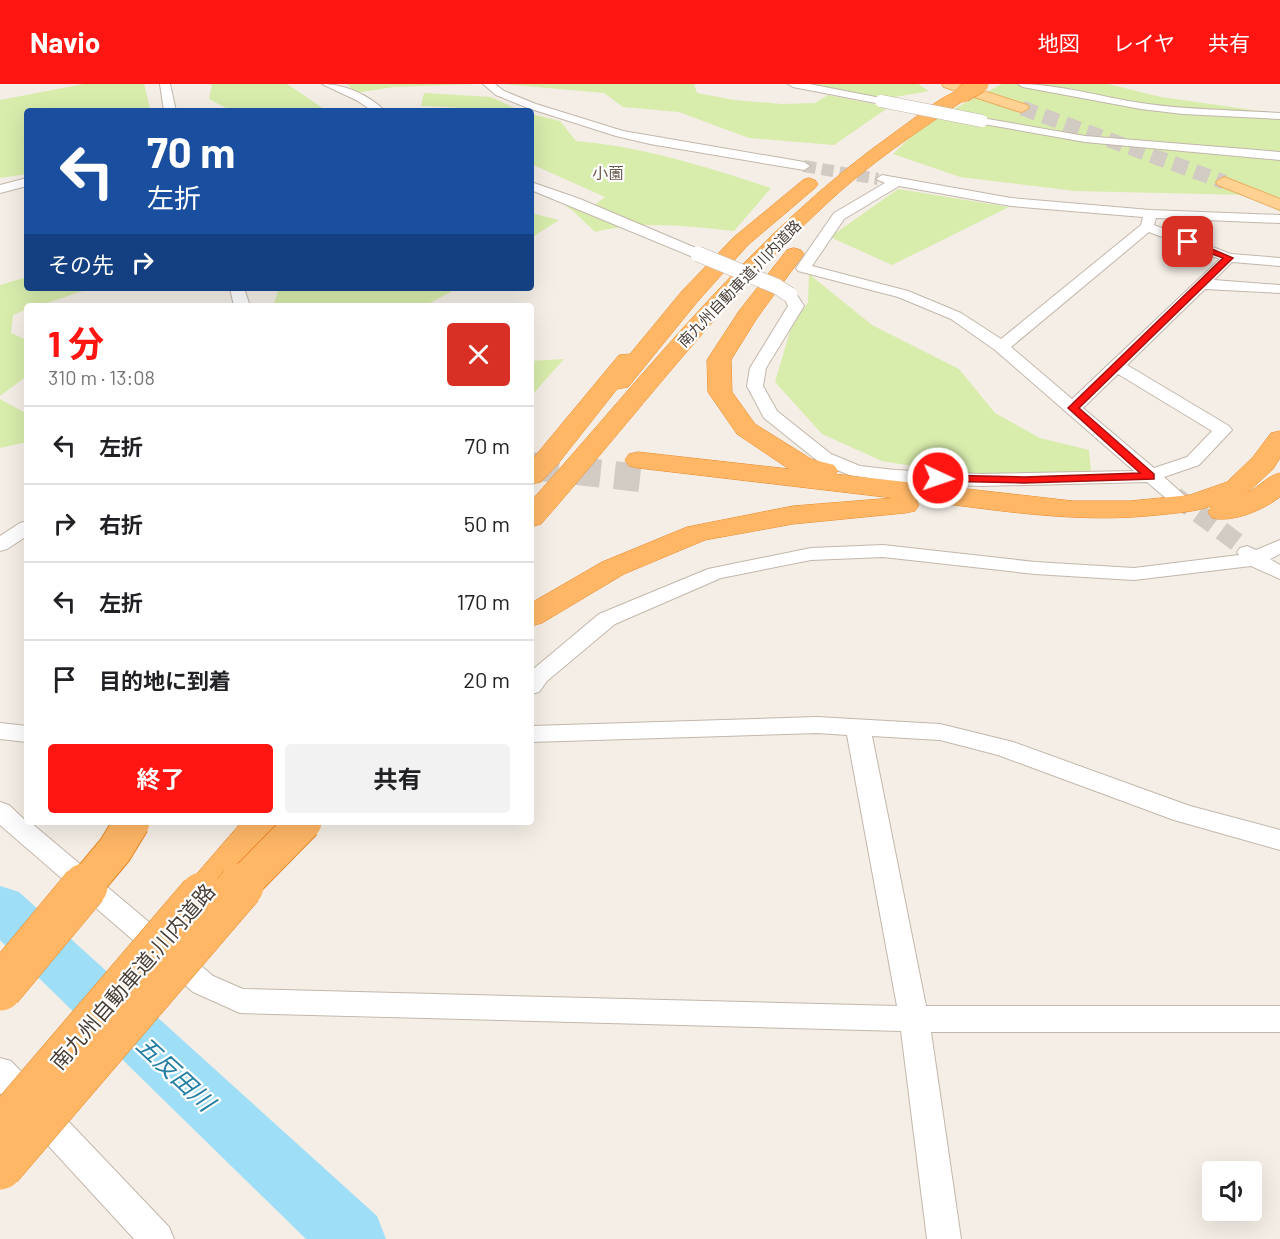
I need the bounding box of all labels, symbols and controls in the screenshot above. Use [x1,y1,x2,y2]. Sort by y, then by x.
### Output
text: Navio [30,25,100,59]
text: 地図 [1038,30,1080,55]
text: レイヤ [1113,30,1175,55]
text: 共有 [1208,30,1250,55]
text: 70 m [147,126,235,176]
icon: left [48,132,126,210]
district label: 小薗 [592,163,624,182]
text: 左折 [147,181,201,213]
street label: 南九州自動車道;川内道路 [674,216,804,350]
pin [1162,216,1213,267]
icon: arrive [1171,225,1204,258]
icon: right [126,246,159,279]
text: その先 [48,251,114,277]
text: 1 分 [48,321,104,364]
button: close [447,323,510,386]
text: 310 m · 13:08 [48,365,155,389]
icon: left [48,429,81,462]
text: 70 m [465,432,510,458]
text: 左折 [99,433,143,459]
position arrow [906,446,970,510]
icon: right [48,507,81,540]
text: 50 m [464,510,510,536]
text: 右折 [99,511,143,537]
icon: left [48,585,81,618]
text: 170 m [457,588,510,614]
text: 左折 [99,589,143,615]
icon: arrive [48,663,81,696]
text: 20 m [463,666,510,692]
text: 目的地に到着 [99,667,231,693]
button: 終了 [48,744,273,813]
button: 共有 [285,744,510,813]
street label: 南九州自動車道;川内道路 [45,878,219,1074]
water label: 五反田川 [131,1030,223,1118]
map controls [1202,1161,1262,1221]
button: sound [1202,1161,1262,1221]

